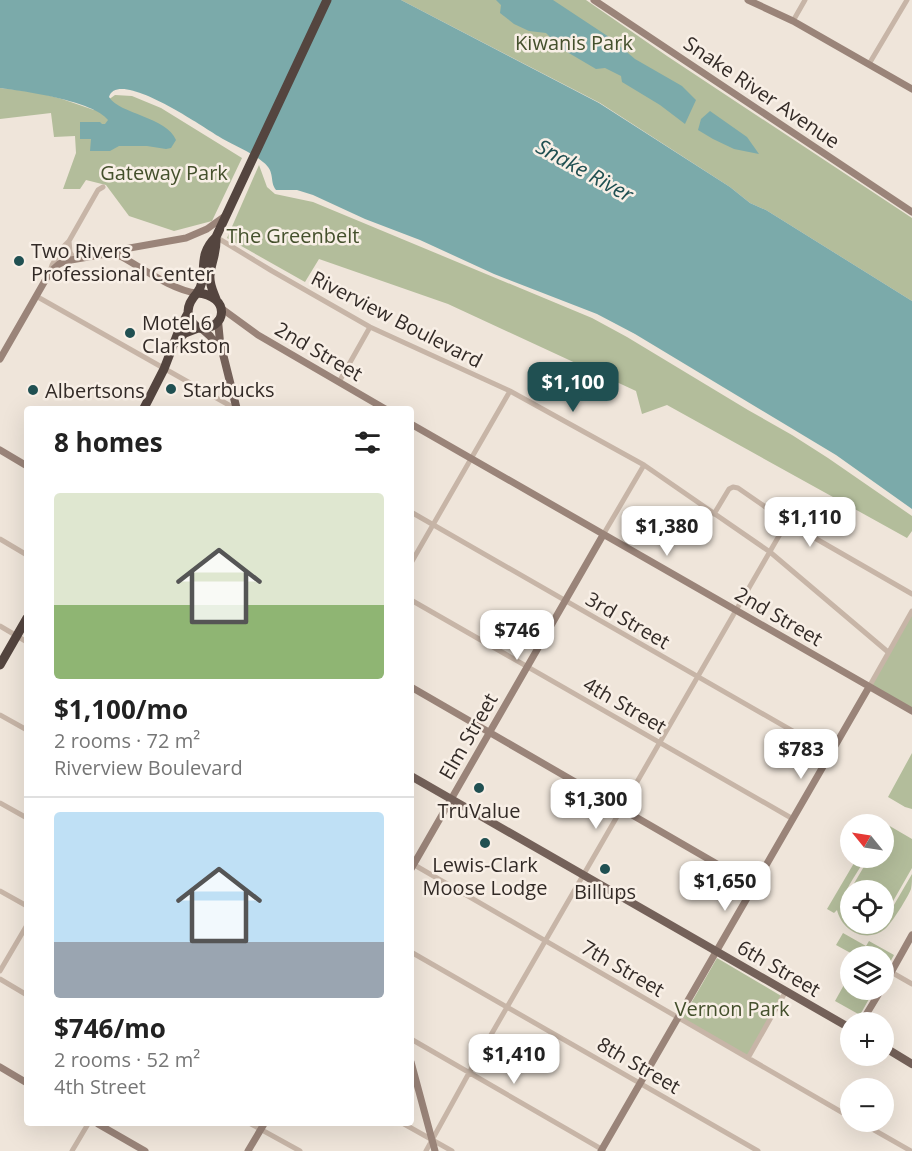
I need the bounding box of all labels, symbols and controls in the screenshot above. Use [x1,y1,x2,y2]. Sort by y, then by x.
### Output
park label: Kiwanis Park [515,29,633,56]
street label: Snake River Avenue [679,30,845,154]
water label: Snake River [532,132,639,208]
park label: Gateway Park [100,159,228,186]
park label: The Greenbelt [227,222,359,249]
place label: Two Rivers Professional Center [31,237,214,287]
marker: Two Rivers Professional Center [12,254,26,268]
street label: Riverview Boulevard [307,264,487,374]
place label: Motel 6 Clarkston [142,309,230,359]
street label: 2nd Street [270,315,368,387]
marker: Motel 6 Clarkston [123,326,137,340]
pin: $1,100 [524,362,622,413]
text: $1,100 [542,368,604,395]
place label: Starbucks [183,376,275,403]
place label: Albertsons [45,377,145,404]
marker: Starbucks [164,382,178,396]
marker: Albertsons [26,383,40,397]
text: 8 homes [54,424,163,460]
icon: filters [351,426,384,459]
pin: $1,110 [761,497,859,548]
text: $1,110 [779,503,841,530]
pin: $1,380 [618,506,716,557]
text: $1,380 [636,512,698,539]
icon: home [165,532,273,640]
street label: 2nd Street [730,580,828,652]
street label: 3rd Street [581,585,675,655]
pin: $746 [481,610,553,661]
text: $746 [494,616,540,643]
street label: 4th Street [578,670,672,740]
street label: Elm Street [432,688,504,784]
text: $1,100/mo [54,691,188,727]
text: 2 rooms · 72 m² [54,727,200,754]
pin: $783 [765,729,837,780]
text: $783 [778,735,824,762]
text: Riverview Boulevard [54,754,243,781]
pin: $1,300 [547,779,645,830]
marker: TruValue [472,781,486,795]
text: $1,300 [565,785,627,812]
place label: TruValue [437,797,521,824]
north arrow [840,814,894,868]
map controls [840,814,894,1132]
marker: Lewis-Clark Moose Lodge [478,836,492,850]
icon: home [165,851,273,959]
place label: Lewis-Clark Moose Lodge [423,851,547,901]
pin: $1,650 [676,861,774,912]
marker: Billups [598,862,612,876]
text: $1,650 [694,867,756,894]
place label: Billups [574,878,636,905]
button: locate [840,880,894,934]
street label: 7th Street [576,933,670,1003]
street label: 6th Street [732,933,826,1003]
button: layers [840,946,894,1000]
park label: Vernon Park [675,995,790,1022]
text: $746/mo [54,1010,166,1046]
button: + [840,1012,894,1066]
street label: 8th Street [592,1030,686,1100]
pin: $1,410 [465,1034,563,1085]
text: $1,410 [483,1040,545,1067]
text: 2 rooms · 52 m² [54,1046,200,1073]
text: 4th Street [54,1073,146,1100]
button: − [840,1078,894,1132]

